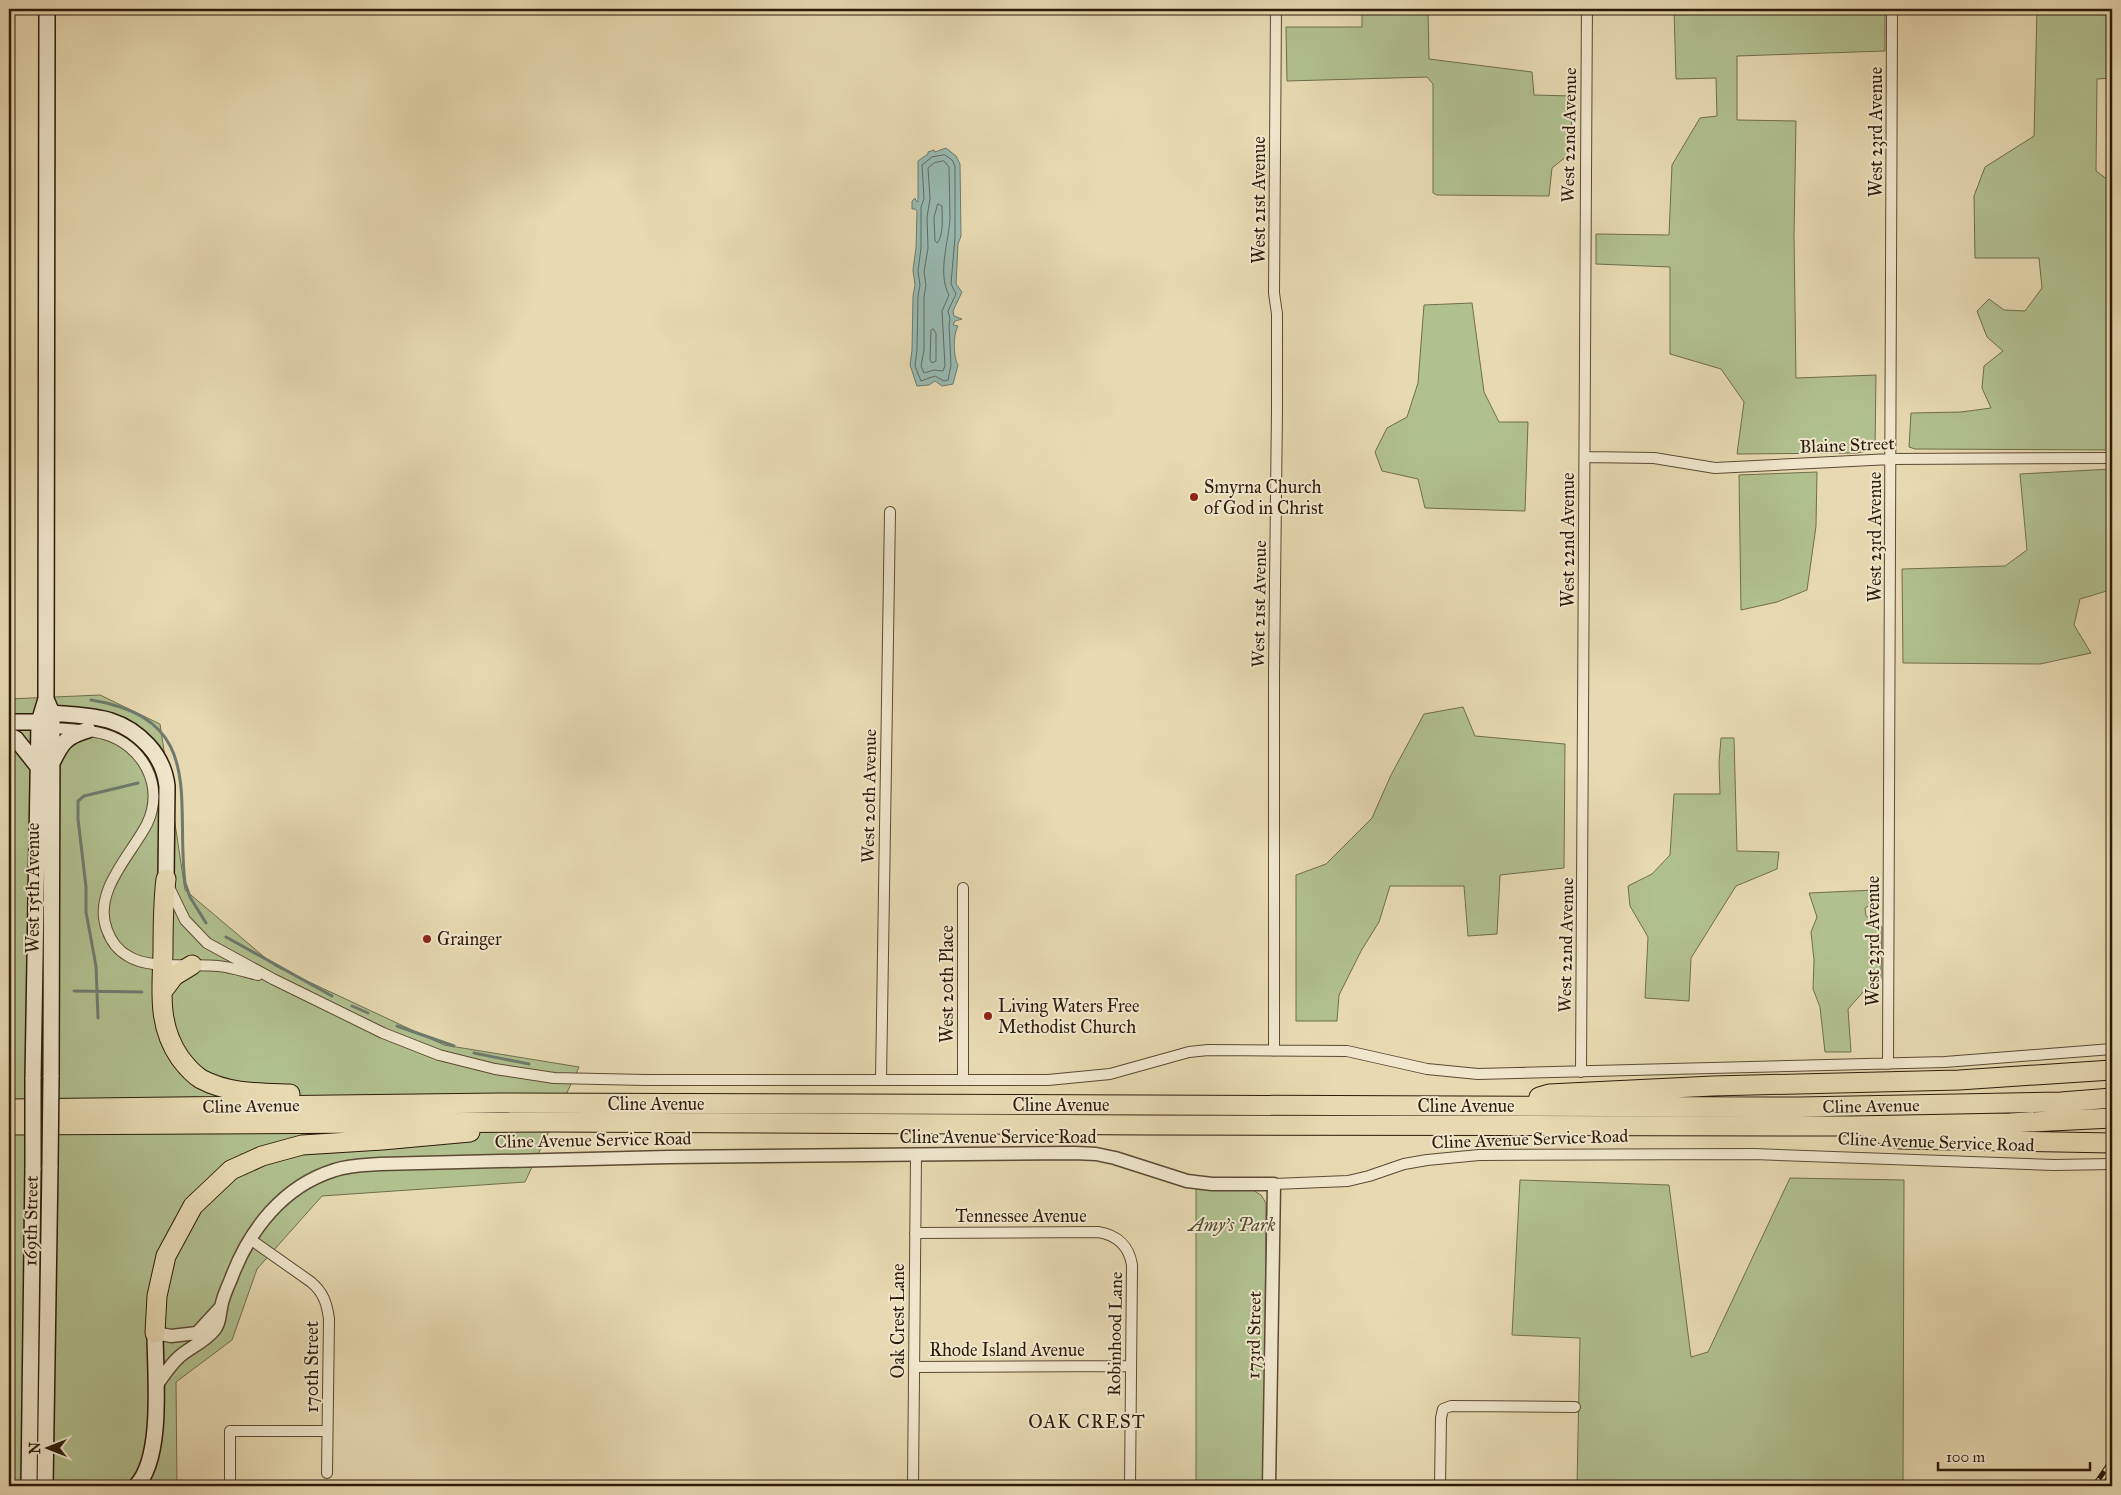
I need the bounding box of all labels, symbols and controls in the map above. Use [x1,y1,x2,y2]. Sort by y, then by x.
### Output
street label: West 22nd Avenue [1557,67,1581,203]
street label: West 23rd Avenue [1865,67,1887,197]
street label: West 21st Avenue [1248,136,1270,264]
street label: Blaine Street [1799,432,1896,458]
street label: West 22nd Avenue [1557,472,1579,608]
street label: West 23rd Avenue [1864,472,1886,602]
place label: Smyrna Church of God in Christ [1204,476,1324,519]
marker: Smyrna Church of God in Christ [1188,491,1200,503]
street label: West 21st Avenue [1247,540,1271,668]
street label: West 20th Avenue [857,729,881,863]
street label: West 15th Avenue [22,823,44,953]
street label: West 23rd Avenue [1862,876,1884,1006]
street label: West 22nd Avenue [1554,877,1578,1013]
street label: West 20th Place [936,925,958,1043]
place label: Grainger [437,928,502,951]
marker: Grainger [421,933,433,945]
place label: Living Waters Free Methodist Church [998,995,1140,1038]
marker: Living Waters Free Methodist Church [982,1010,994,1022]
street label: Cline Avenue [607,1093,705,1115]
street label: Cline Avenue [202,1094,300,1118]
street label: Cline Avenue [1012,1094,1110,1116]
street label: Cline Avenue [1822,1094,1920,1118]
street label: Cline Avenue [1417,1095,1515,1117]
street label: Cline Avenue Service Road [1431,1125,1629,1153]
street label: Cline Avenue Service Road [900,1126,1096,1148]
street label: Cline Avenue Service Road [494,1127,692,1153]
street label: Cline Avenue Service Road [1837,1128,2035,1156]
street label: 169th Street [19,1175,43,1267]
street label: Tennessee Avenue [955,1205,1087,1227]
park label: Amy's Park [1187,1214,1275,1236]
street label: Oak Crest Lane [887,1264,909,1378]
street label: Robinhood Lane [1103,1272,1127,1396]
street label: 173rd Street [1242,1290,1266,1379]
street label: 170th Street [301,1320,323,1413]
street label: Rhode Island Avenue [929,1339,1085,1361]
district label: OAK CREST [1028,1410,1146,1433]
north arrow [22,1422,72,1472]
scale bar [1938,1440,2091,1472]
text: N [27,1442,44,1454]
text: 100 m [1946,1448,1986,1466]

